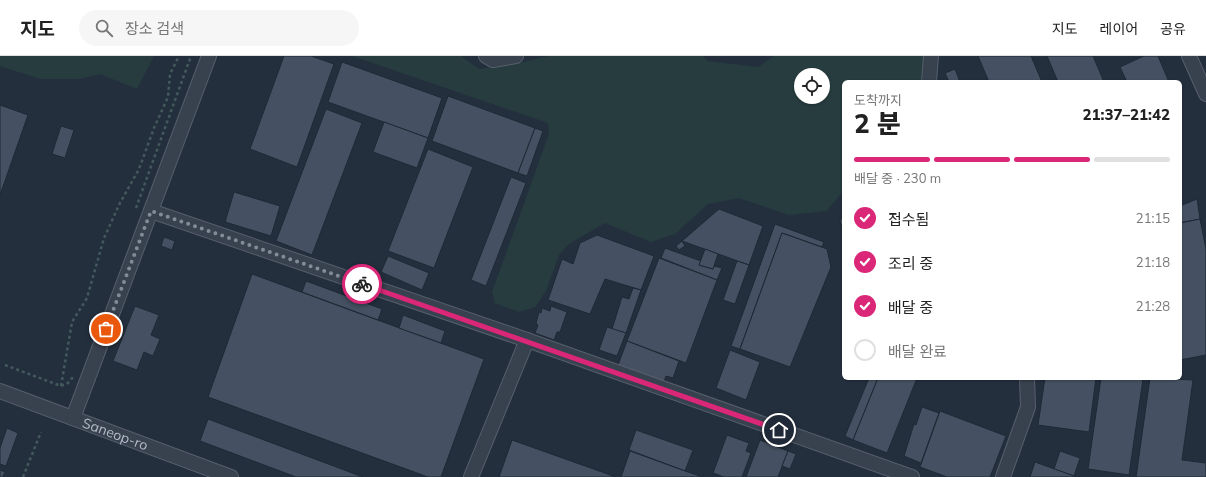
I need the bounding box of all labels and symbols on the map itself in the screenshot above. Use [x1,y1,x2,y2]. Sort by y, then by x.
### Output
courier [342,264,382,304]
pin [89,312,123,346]
pin [762,413,796,447]
street label: Saneop-ro [80,414,151,454]

